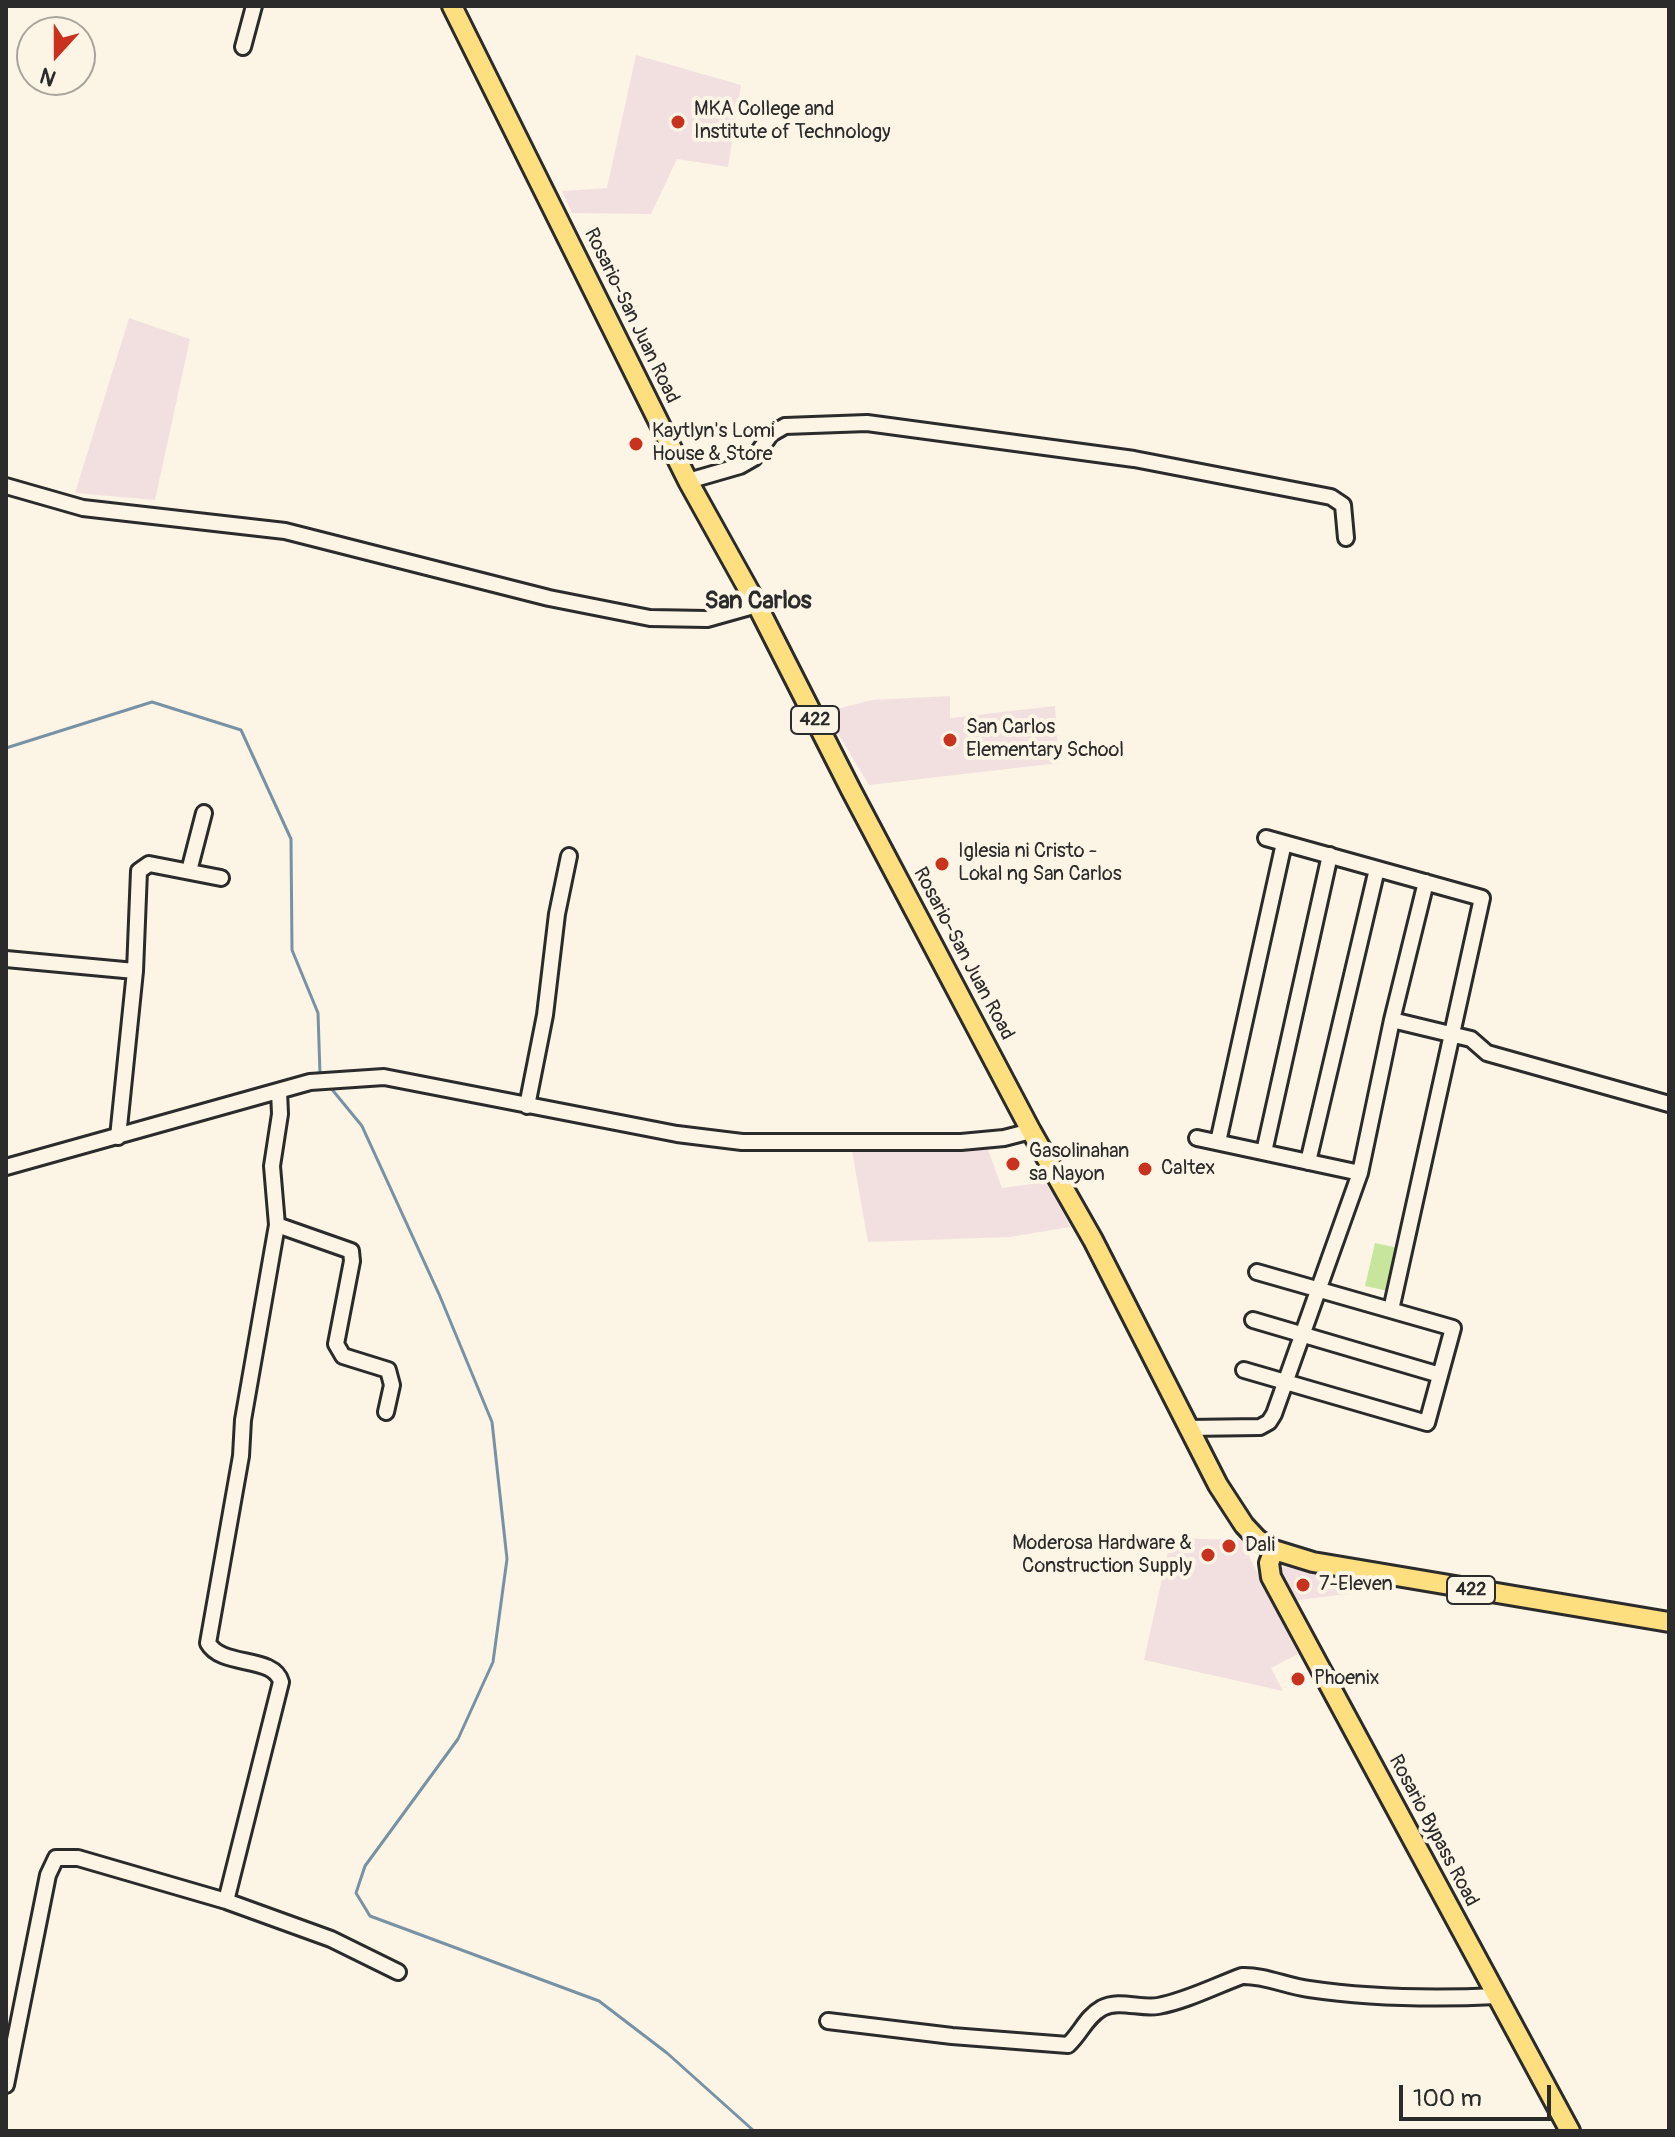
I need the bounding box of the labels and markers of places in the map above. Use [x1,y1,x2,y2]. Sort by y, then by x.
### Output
place label: MKA College and Institute of Technology [694,98,891,145]
marker: MKA College and Institute of Technology [669,113,687,131]
place label: Kaytlyn's Lomi House & Store [652,420,775,467]
marker: Kaytlyn's Lomi House & Store [627,435,645,453]
place label: San Carlos Elementary School [966,716,1124,763]
marker: San Carlos Elementary School [941,731,959,749]
place label: Iglesia ni Cristo - Lokal ng San Carlos [958,840,1122,887]
marker: Iglesia ni Cristo - Lokal ng San Carlos [933,855,951,873]
place label: Gasolinahan sa Nayon [1029,1140,1129,1187]
marker: Gasolinahan sa Nayon [1004,1155,1022,1173]
place label: Caltex [1161,1157,1215,1181]
marker: Caltex [1136,1160,1154,1178]
place label: Moderosa Hardware & Construction Supply [1012,1532,1192,1579]
place label: Dali [1245,1534,1275,1558]
marker: Dali [1220,1537,1238,1555]
marker: Moderosa Hardware & Construction Supply [1199,1546,1217,1564]
place label: 7-Eleven [1319,1573,1393,1597]
marker: 7-Eleven [1294,1576,1312,1594]
place label: Phoenix [1314,1667,1379,1691]
marker: Phoenix [1289,1670,1307,1688]

